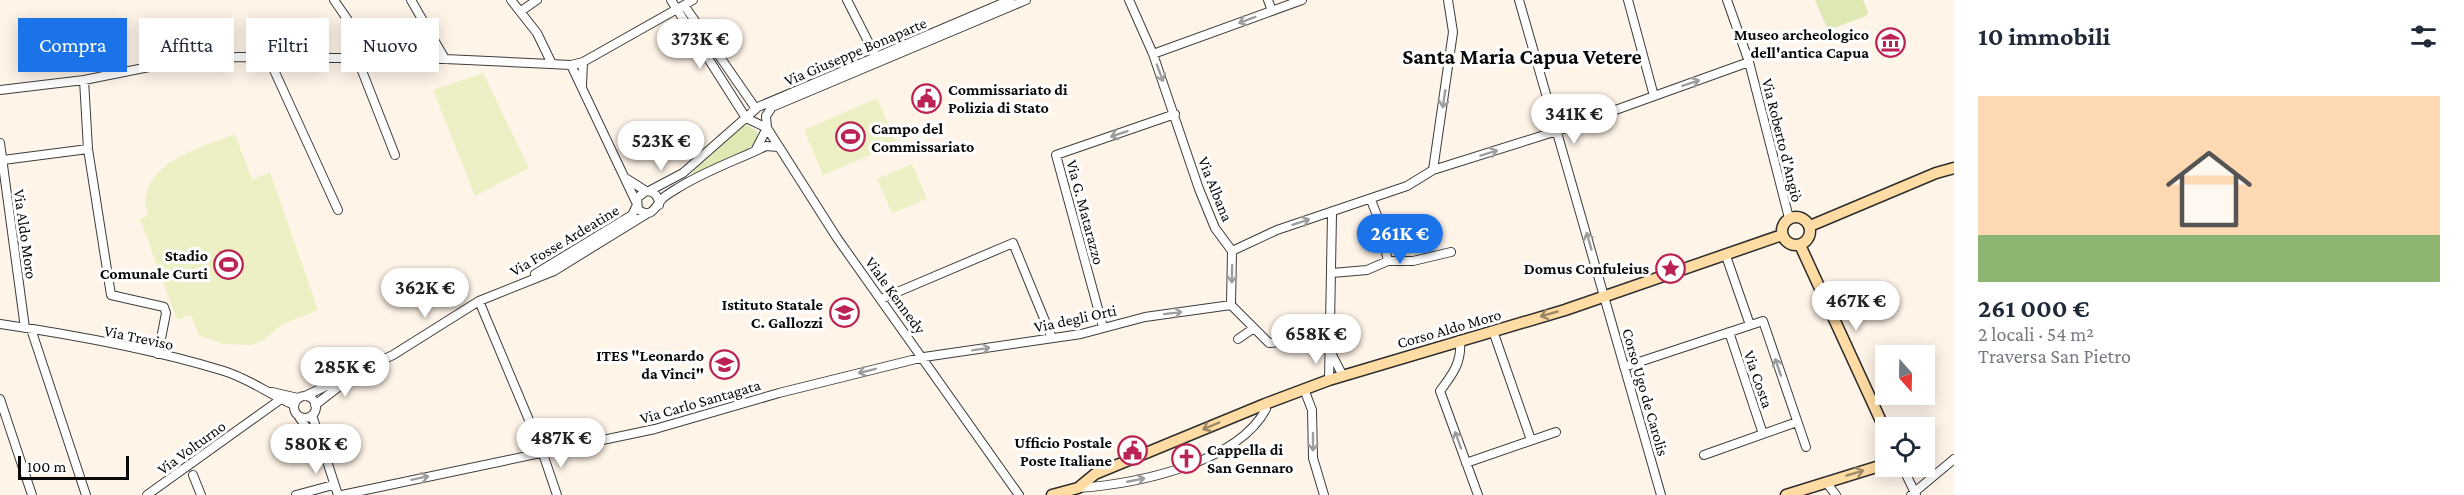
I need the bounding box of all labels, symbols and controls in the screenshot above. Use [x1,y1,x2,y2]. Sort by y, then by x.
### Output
street label: Via Giuseppe Bonaparte [782,14,929,90]
one-way arrow [1238,16,1257,27]
chip: Compra [18,18,127,72]
chip: Affitta [139,18,234,72]
chip: Filtri [246,18,329,72]
chip: Nuovo [341,18,439,72]
pin: 373K € [651,19,749,70]
icon: filters [2407,20,2440,53]
text: 10 immobili [1978,22,2110,51]
place label: Museo archeologico dell'antica Capua [1734,26,1869,61]
text: 373K € [671,27,729,49]
museum icon: Museo archeologico dell'antica Capua [1874,27,1906,59]
district label: Santa Maria Capua Vetere [1402,44,1642,69]
one-way arrow [1155,63,1166,82]
one-way arrow [1681,76,1700,87]
street label: Via Roberto d'Angiò [1758,77,1806,204]
place label: Commissariato di Polizia di Stato [948,81,1068,116]
public building icon: Commissariato di Polizia di Stato [911,82,943,114]
one-way arrow [1438,89,1449,109]
pin: 341K € [1525,94,1623,145]
text: 341K € [1545,102,1603,124]
place label: Campo del Commissariato [871,120,974,155]
pin: 523K € [612,121,710,172]
sports icon: Campo del Commissariato [834,121,866,153]
text: 523K € [631,129,691,151]
one-way arrow [1110,129,1129,140]
icon: home [2155,135,2263,243]
one-way arrow [1479,147,1498,158]
street label: Via Albana [1195,154,1236,225]
street label: Via G. Matarazzo [1063,158,1108,266]
street label: Via Aldo Moro [11,188,40,280]
street label: Via Fosse Ardeatine [507,201,622,280]
pin: 261K € [1351,214,1449,265]
one-way arrow [1291,216,1310,227]
text: 261K € [1371,222,1429,244]
one-way arrow [1582,232,1594,251]
place label: Stadio Comunale Curti [100,247,208,282]
sports icon: Stadio Comunale Curti [213,248,245,280]
place icon: Domus Confuleius [1654,252,1686,284]
street label: Viale Kennedy [861,254,930,338]
place label: Domus Confuleius [1524,260,1649,277]
one-way arrow [1226,263,1237,283]
pin: 362K € [376,268,474,319]
text: 362K € [395,276,455,298]
pin: 467K € [1807,281,1905,332]
text: 467K € [1826,289,1886,311]
text: 261 000 € [1978,294,2090,323]
place label: Istituto Statale C. Gallozzi [722,296,824,331]
school or university icon: Istituto Statale C. Gallozzi [828,297,860,329]
street label: Via degli Orti [1032,301,1118,337]
street label: Corso Aldo Moro [1395,306,1503,351]
one-way arrow [1162,307,1182,318]
one-way arrow [1540,309,1559,320]
pin: 658K € [1267,314,1365,365]
street label: Via Treviso [103,322,175,353]
text: 658K € [1285,322,1347,344]
text: 2 locali · 54 m² [1978,323,2094,345]
street label: Corso Ugo de Carolis [1618,326,1672,458]
one-way arrow [971,343,991,354]
north arrow [1875,345,1935,405]
map controls [1875,345,1935,477]
text: Traversa San Pietro [1978,345,2131,367]
pin: 285K € [296,347,394,398]
place label: ITES "Leonardo da Vinci" [596,347,704,382]
school or university icon: ITES "Leonardo da Vinci" [709,348,741,380]
street label: Via Costa [1741,348,1776,411]
text: 285K € [314,355,376,377]
one-way arrow [1772,358,1783,377]
one-way arrow [858,366,877,378]
street label: Via Carlo Santagata [638,376,763,428]
street label: Via Volturno [154,417,229,478]
button: locate [1875,417,1935,477]
pin: 487K € [512,418,610,469]
one-way arrow [1202,421,1221,432]
pin: 580K € [267,424,365,475]
text: 487K € [530,426,592,448]
one-way arrow [1452,431,1463,450]
text: 580K € [284,432,348,454]
one-way arrow [1307,432,1319,452]
place label: Ufficio Postale Poste Italiane [1014,434,1113,469]
public building icon: Ufficio Postale Poste Italiane [1117,435,1149,467]
place label: Cappella di San Gennaro [1207,441,1293,476]
church icon: Cappella di San Gennaro [1170,442,1202,474]
scale bar [18,453,129,480]
text: 100 m [27,458,66,475]
one-way arrow [1846,467,1865,478]
one-way arrow [410,472,429,484]
one-way arrow [1126,474,1146,485]

